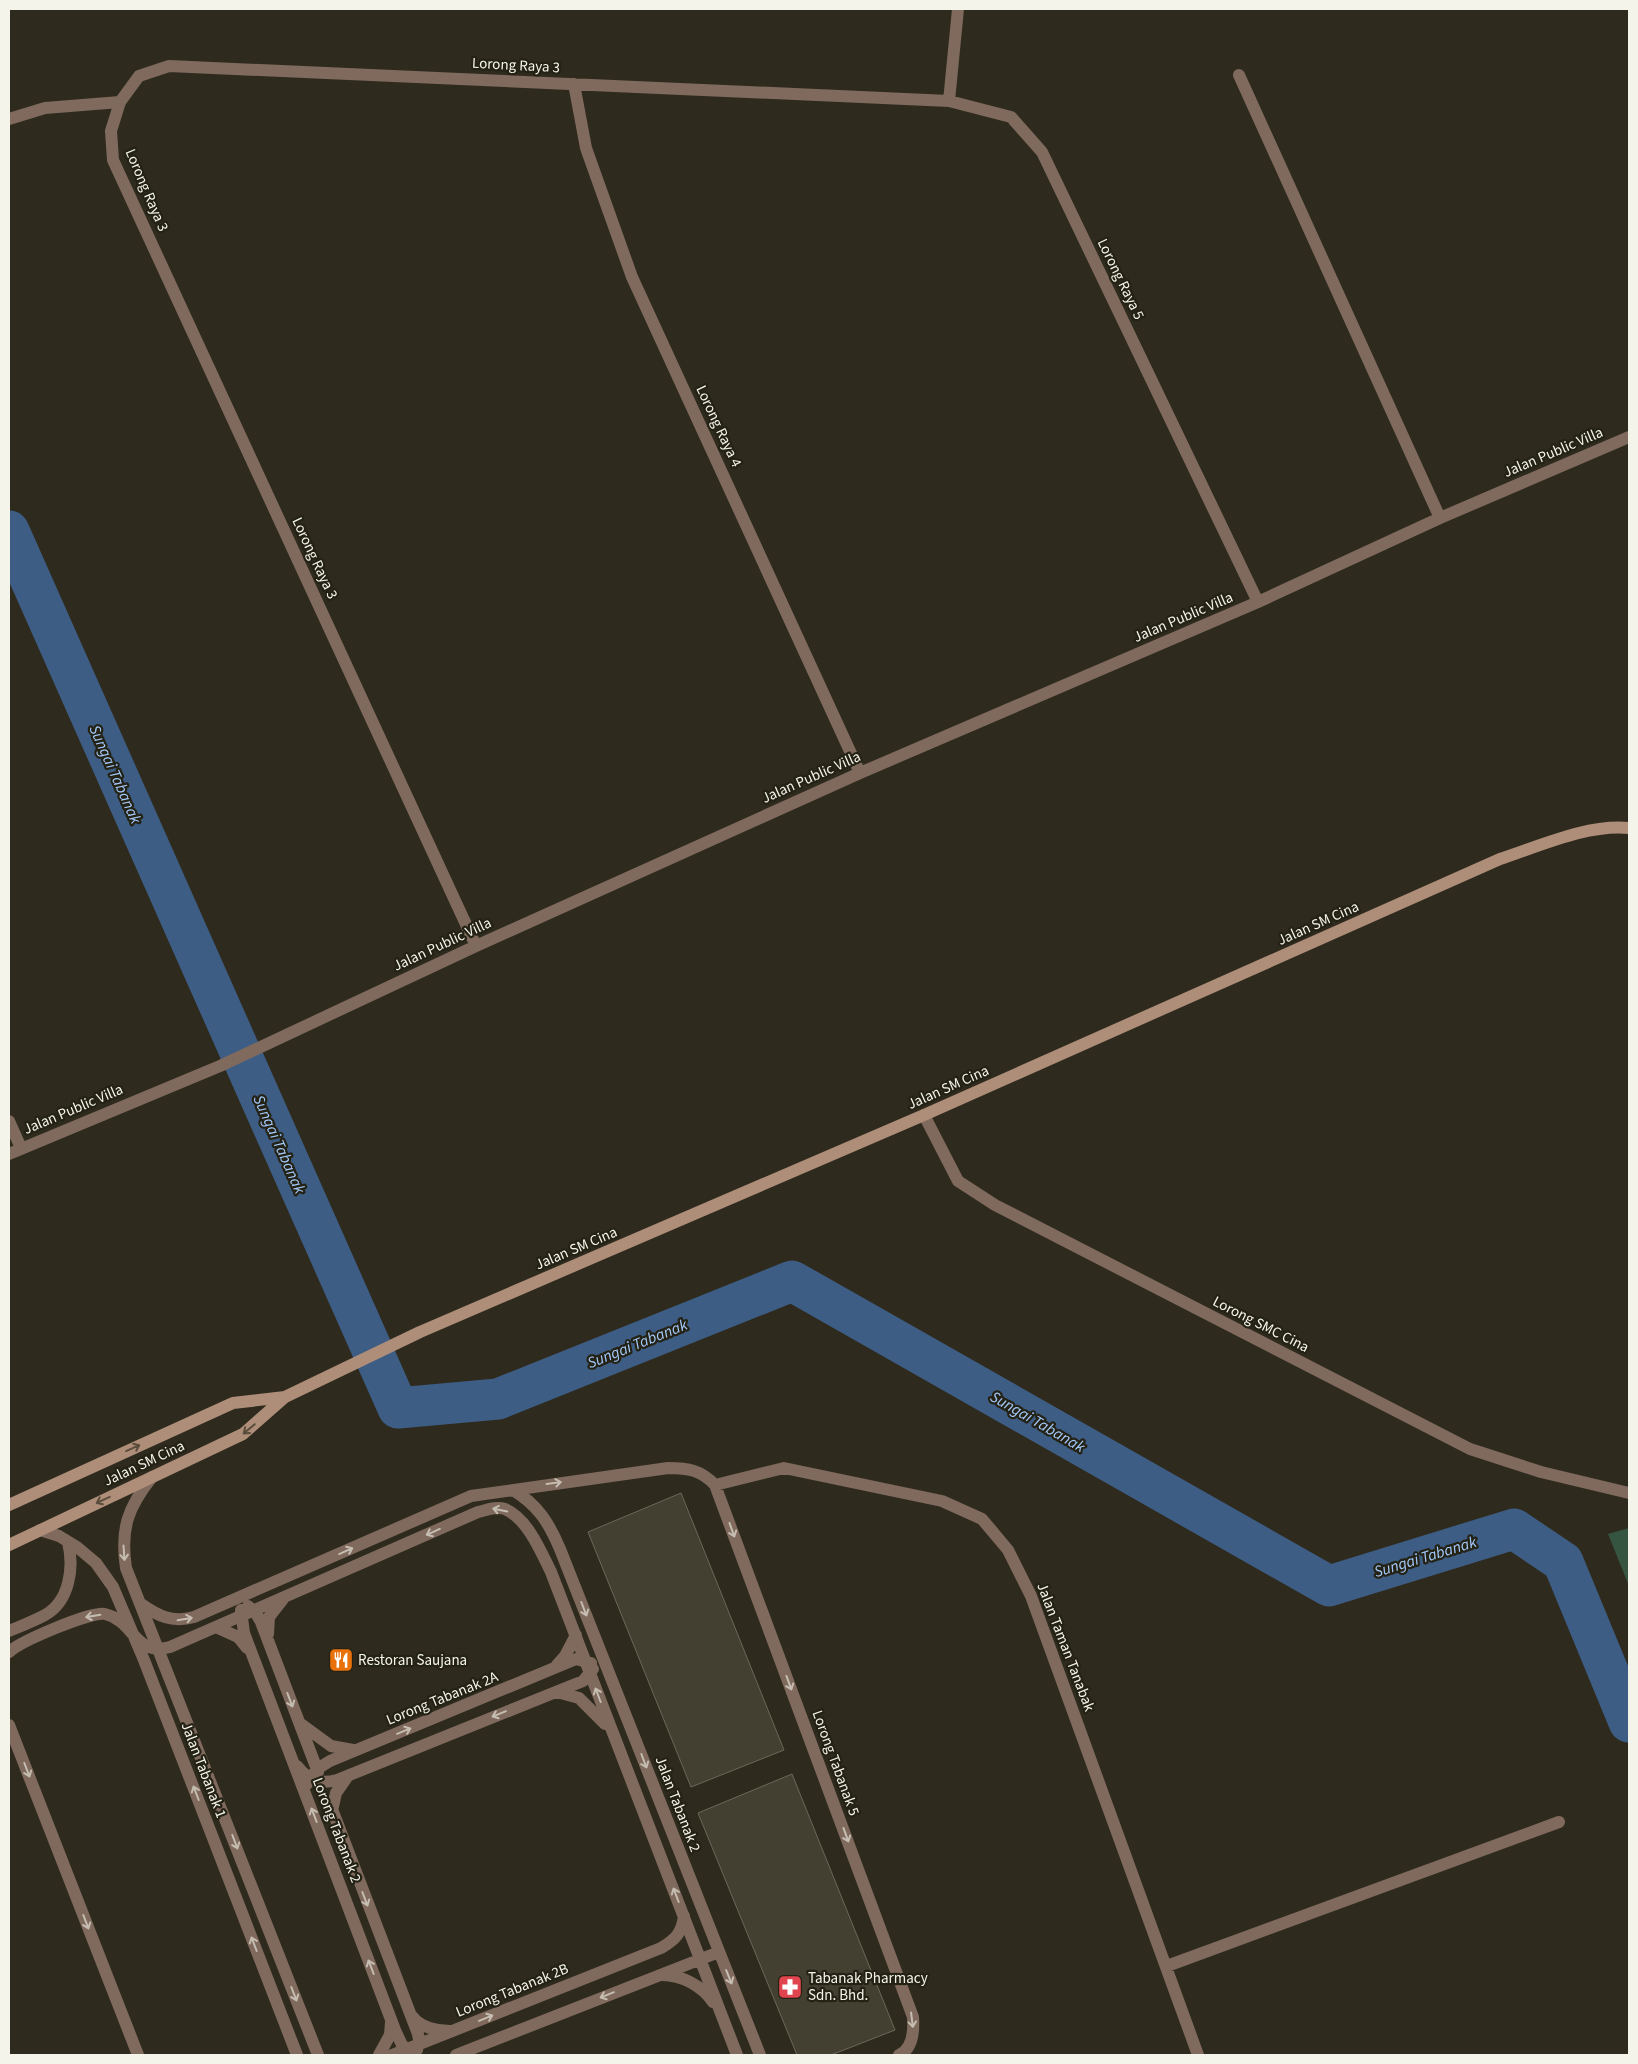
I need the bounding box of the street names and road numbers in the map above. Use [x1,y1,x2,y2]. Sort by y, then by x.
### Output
street label: Lorong Raya 3 [472,53,560,78]
street label: Lorong Raya 3 [120,146,173,235]
street label: Lorong Raya 5 [1092,235,1149,323]
street label: Lorong Raya 4 [690,382,747,471]
street label: Jalan Public Villa [1500,422,1606,483]
street label: Lorong Raya 3 [286,514,343,603]
street label: Jalan Public Villa [1130,587,1236,648]
street label: Jalan Public Villa [758,746,864,809]
street label: Jalan SM Cina [1274,896,1362,951]
street label: Jalan Public Villa [390,912,495,976]
street label: Jalan SM Cina [904,1060,992,1115]
street label: Jalan Public Villa [20,1079,126,1140]
street label: Jalan SM Cina [532,1222,620,1275]
street label: Lorong SMC Cina [1209,1291,1313,1358]
street label: Jalan SM Cina [100,1435,188,1491]
street label: Jalan Taman Tanabak [1031,1580,1100,1715]
street label: Lorong Tabanak 2A [383,1666,502,1731]
street label: Lorong Tabanak 5 [807,1707,864,1819]
street label: Jalan Tabanak 1 [176,1719,231,1821]
street label: Jalan Tabanak 2 [650,1753,705,1855]
street label: Lorong Tabanak 2 [307,1775,366,1886]
street label: Lorong Tabanak 2B [453,1958,572,2023]

